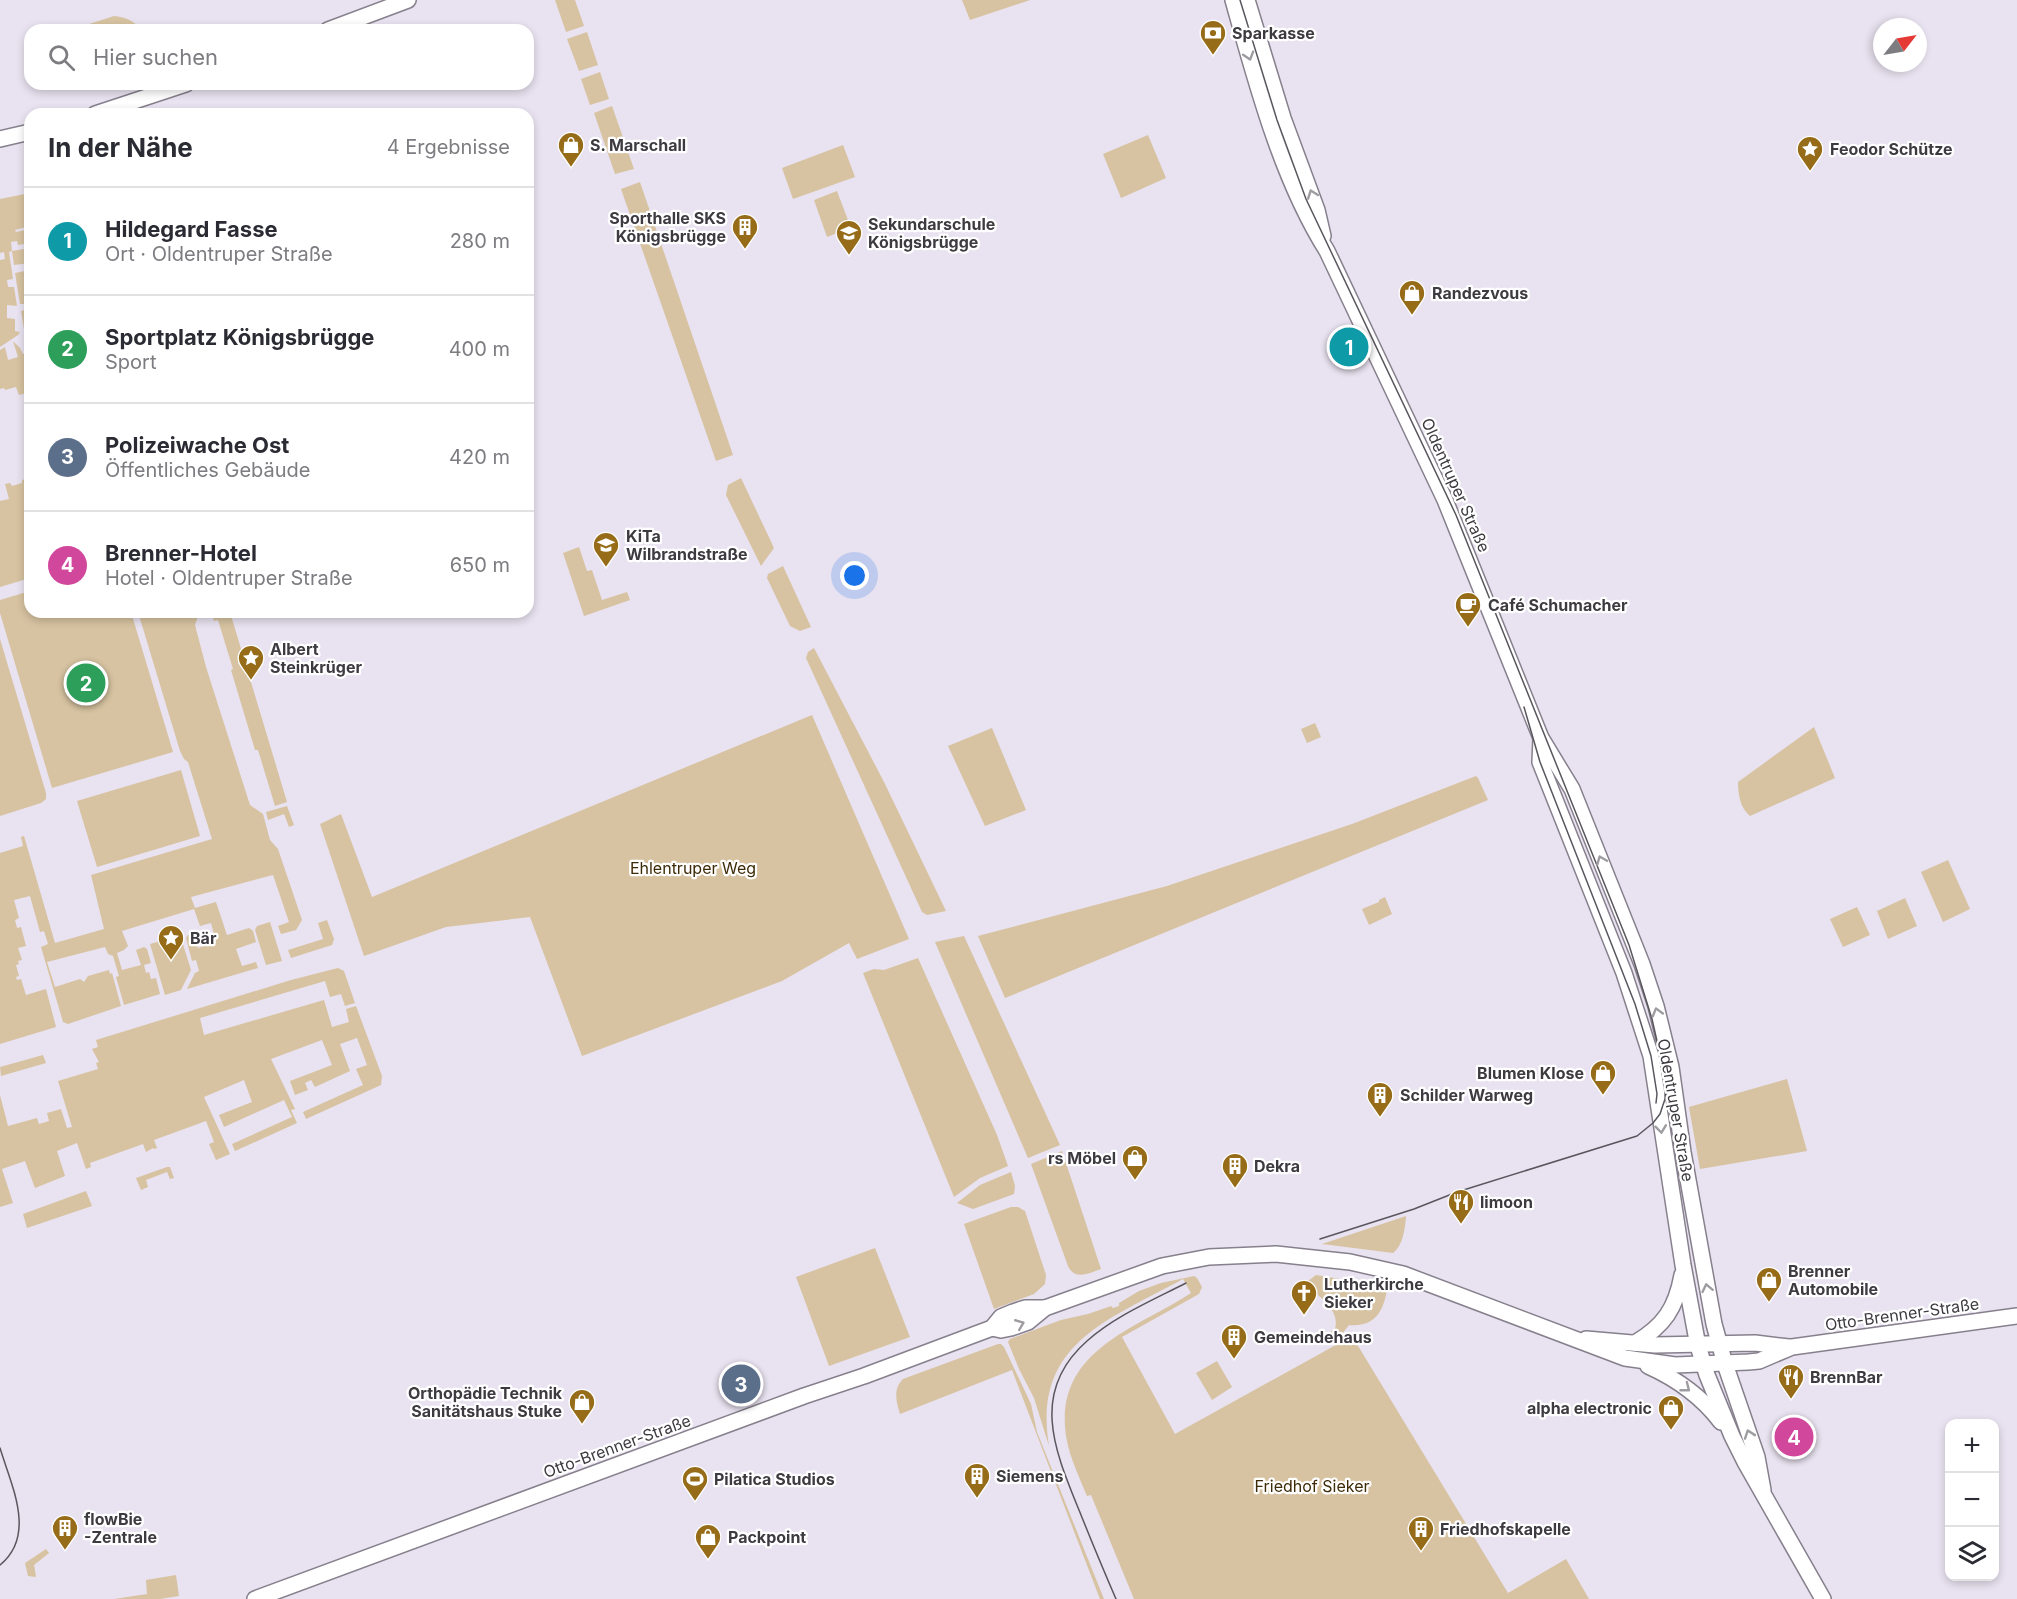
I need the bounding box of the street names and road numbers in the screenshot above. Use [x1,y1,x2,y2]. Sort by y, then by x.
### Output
street label: Oldentruper Straße [1417,415,1495,555]
street label: Oldentruper Straße [1654,1037,1698,1183]
street label: Otto-Brenner-Straße [1824,1293,1980,1335]
street label: Otto-Brenner-Straße [541,1410,693,1482]

